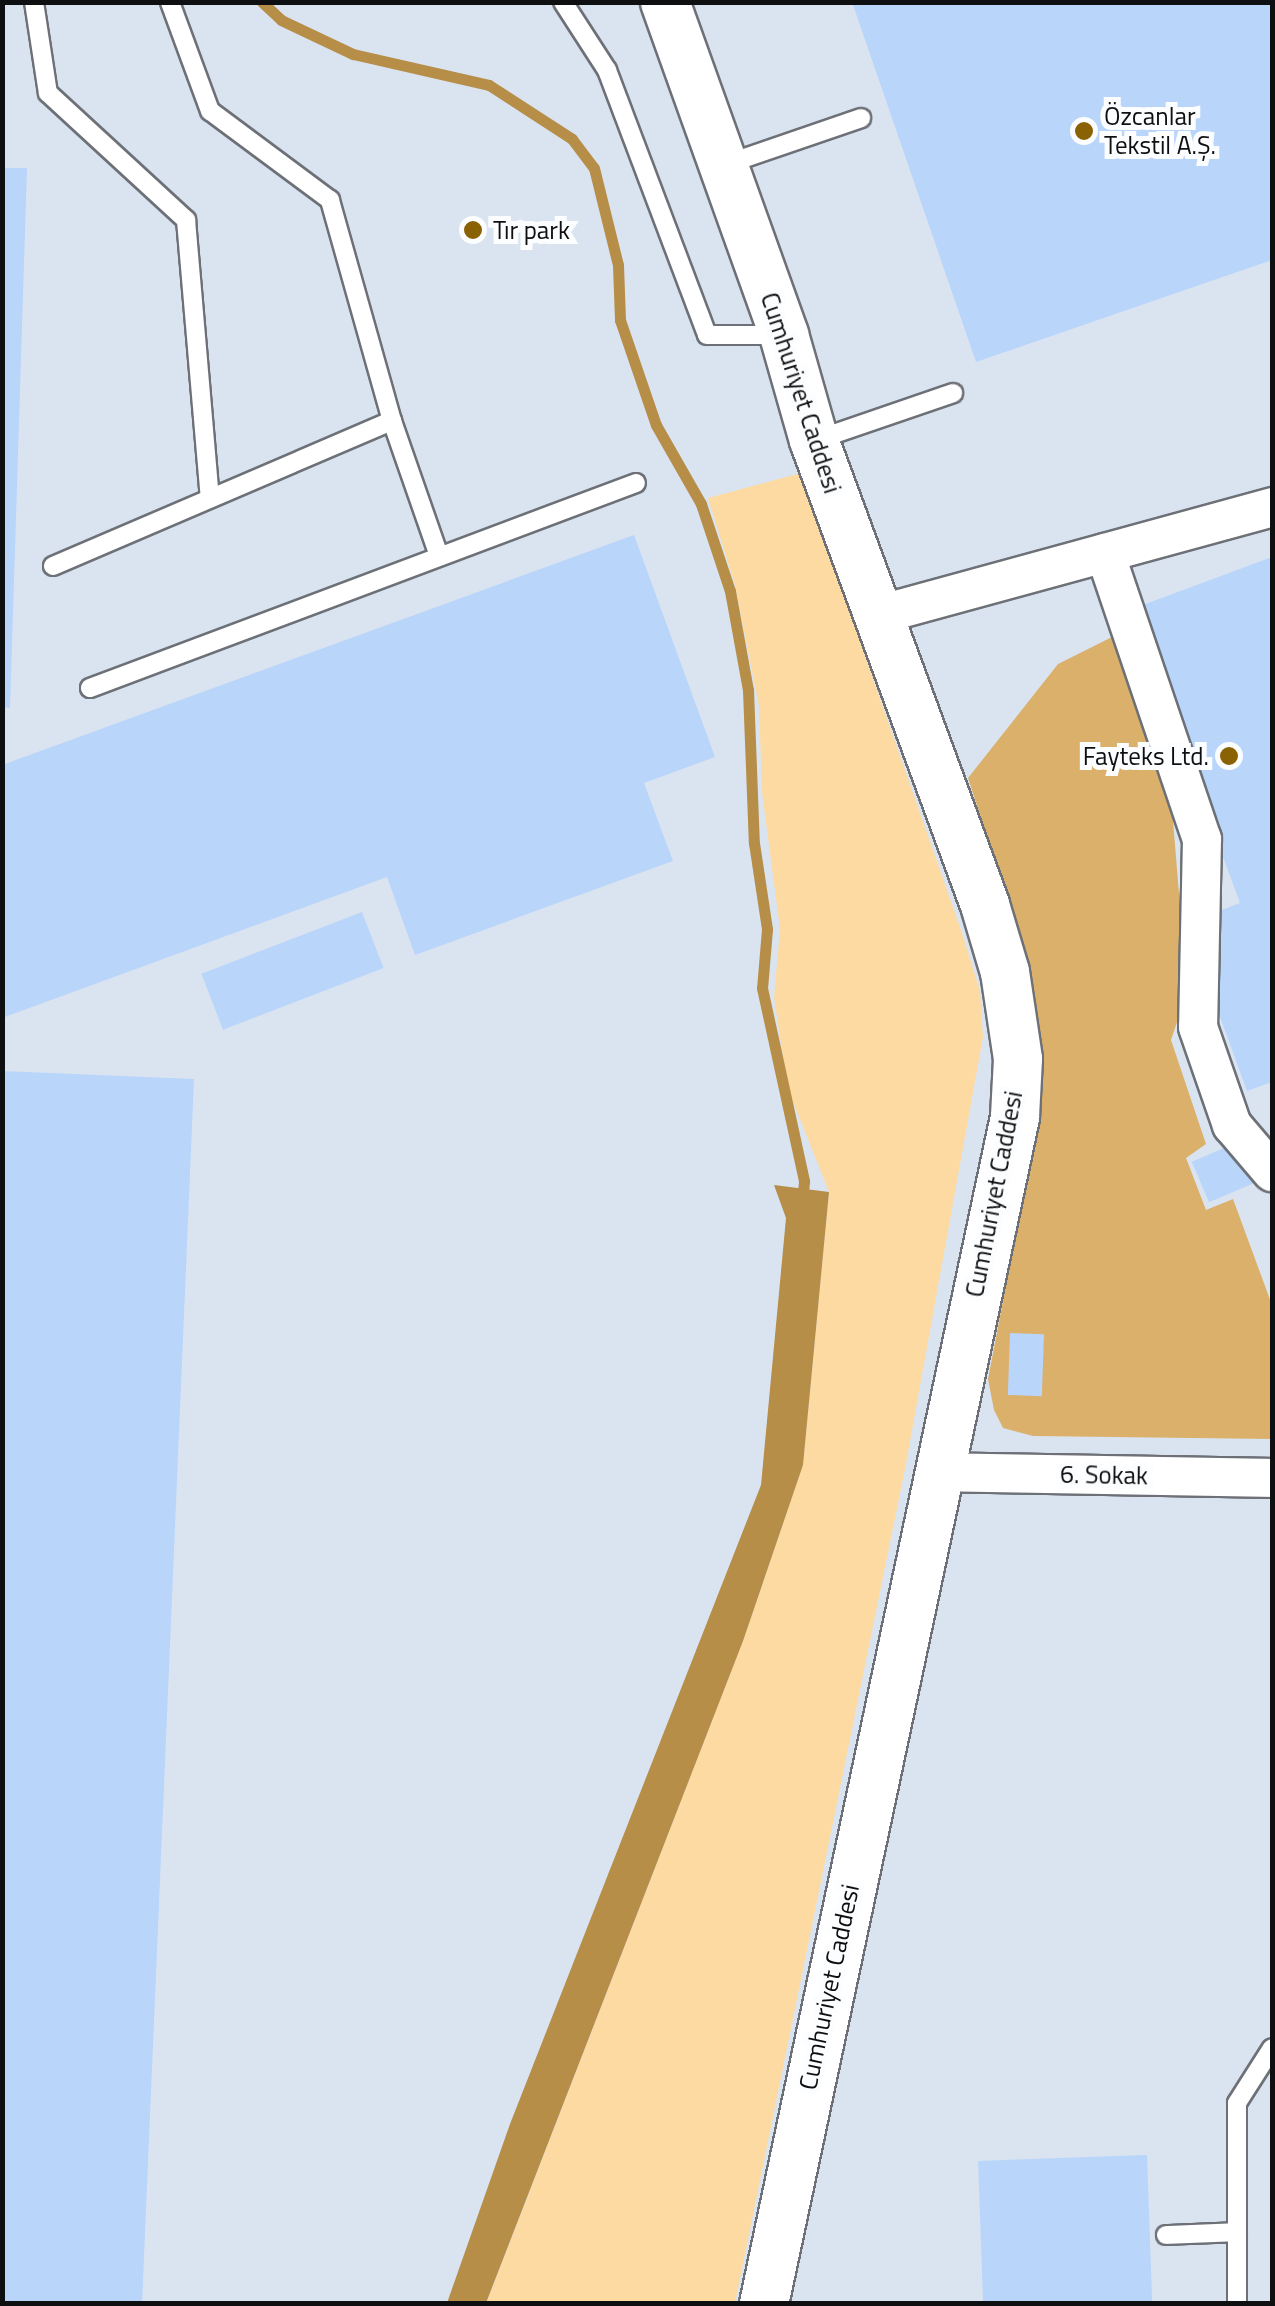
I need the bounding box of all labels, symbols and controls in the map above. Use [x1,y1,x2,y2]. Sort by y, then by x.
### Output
place label: Özcanlar Tekstil A.Ş. [1104,102,1216,161]
marker: Özcanlar Tekstil A.Ş. [1073,120,1095,142]
place label: Tır park [493,215,570,245]
marker: Tır park [462,219,484,241]
street label: Cumhuriyet Caddesi [754,289,848,497]
place label: Fayteks Ltd. [1083,741,1209,771]
marker: Fayteks Ltd. [1218,745,1240,767]
street label: Cumhuriyet Caddesi [959,1088,1029,1300]
street label: 6. Sokak [1060,1459,1148,1491]
street label: Cumhuriyet Caddesi [793,1882,865,2092]

